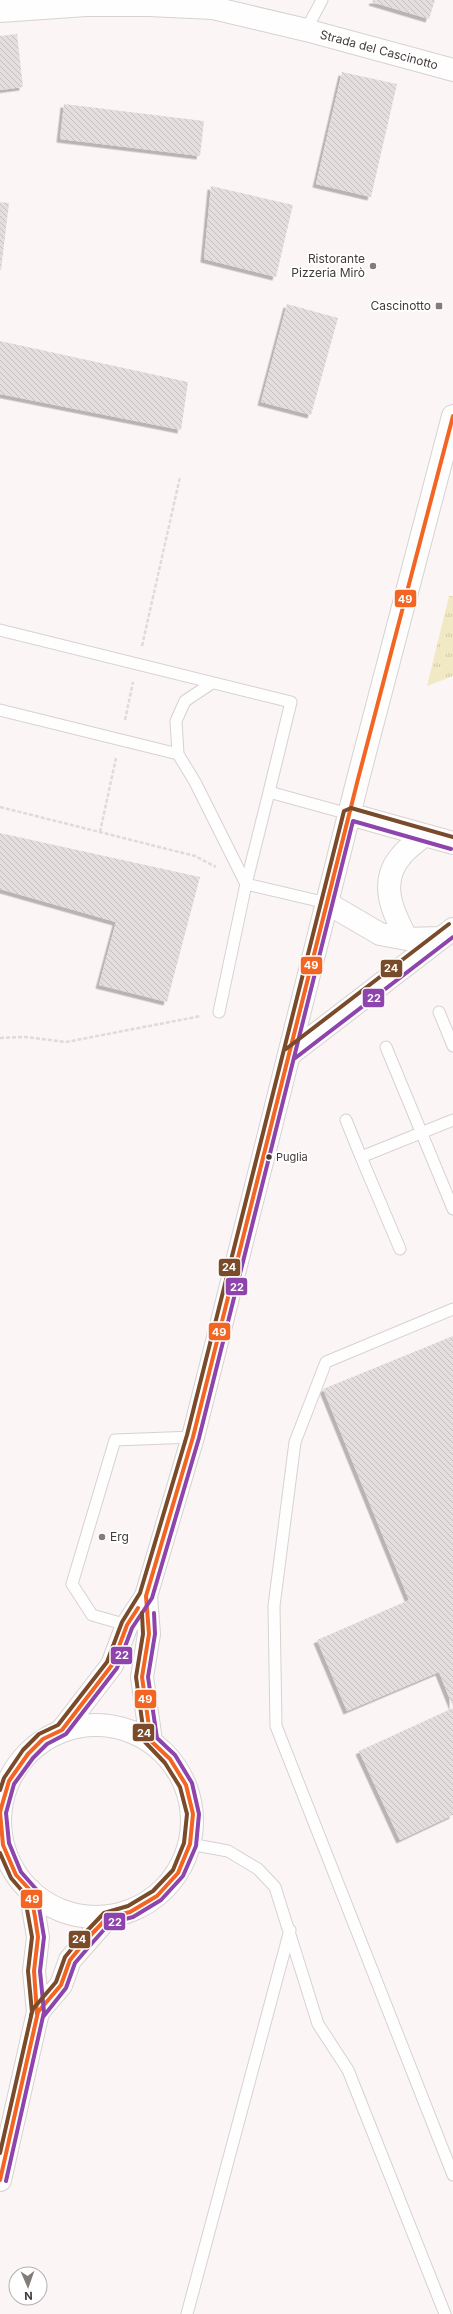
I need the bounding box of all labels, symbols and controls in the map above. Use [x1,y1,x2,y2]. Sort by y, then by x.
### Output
street label: Strada del Cascinotto [319,27,440,72]
place label: Ristorante Pizzeria Mirò [291,251,365,280]
marker: Ristorante Pizzeria Mirò [368,261,378,271]
place label: Cascinotto [370,298,431,313]
marker: Cascinotto [434,301,444,311]
line badge: 49 [394,589,417,608]
text: 49 [398,592,412,606]
line badge: 49 [300,956,323,975]
text: 49 [304,958,318,972]
line badge: 24 [380,959,403,978]
text: 24 [384,961,398,975]
line badge: 22 [362,988,385,1008]
text: 22 [367,991,381,1005]
place label: Puglia [276,1150,308,1164]
marker: Puglia [264,1152,274,1162]
line badge: 24 [218,1258,241,1277]
text: 24 [222,1260,236,1274]
line badge: 22 [225,1277,248,1296]
text: 22 [230,1280,244,1294]
line badge: 49 [208,1322,231,1341]
text: 49 [212,1325,226,1339]
place label: Erg [110,1529,129,1544]
marker: Erg [97,1532,107,1542]
line badge: 22 [110,1646,133,1665]
text: 22 [115,1648,129,1662]
line badge: 49 [134,1689,157,1709]
text: 49 [138,1692,152,1706]
line badge: 24 [132,1723,155,1742]
text: 24 [137,1726,151,1740]
line badge: 49 [20,1889,43,1909]
text: 49 [25,1892,39,1906]
line badge: 22 [103,1912,126,1931]
text: 22 [108,1915,122,1929]
line badge: 24 [68,1930,91,1949]
text: 24 [72,1932,86,1946]
north arrow [8,2266,48,2306]
text: N [24,2289,33,2303]

